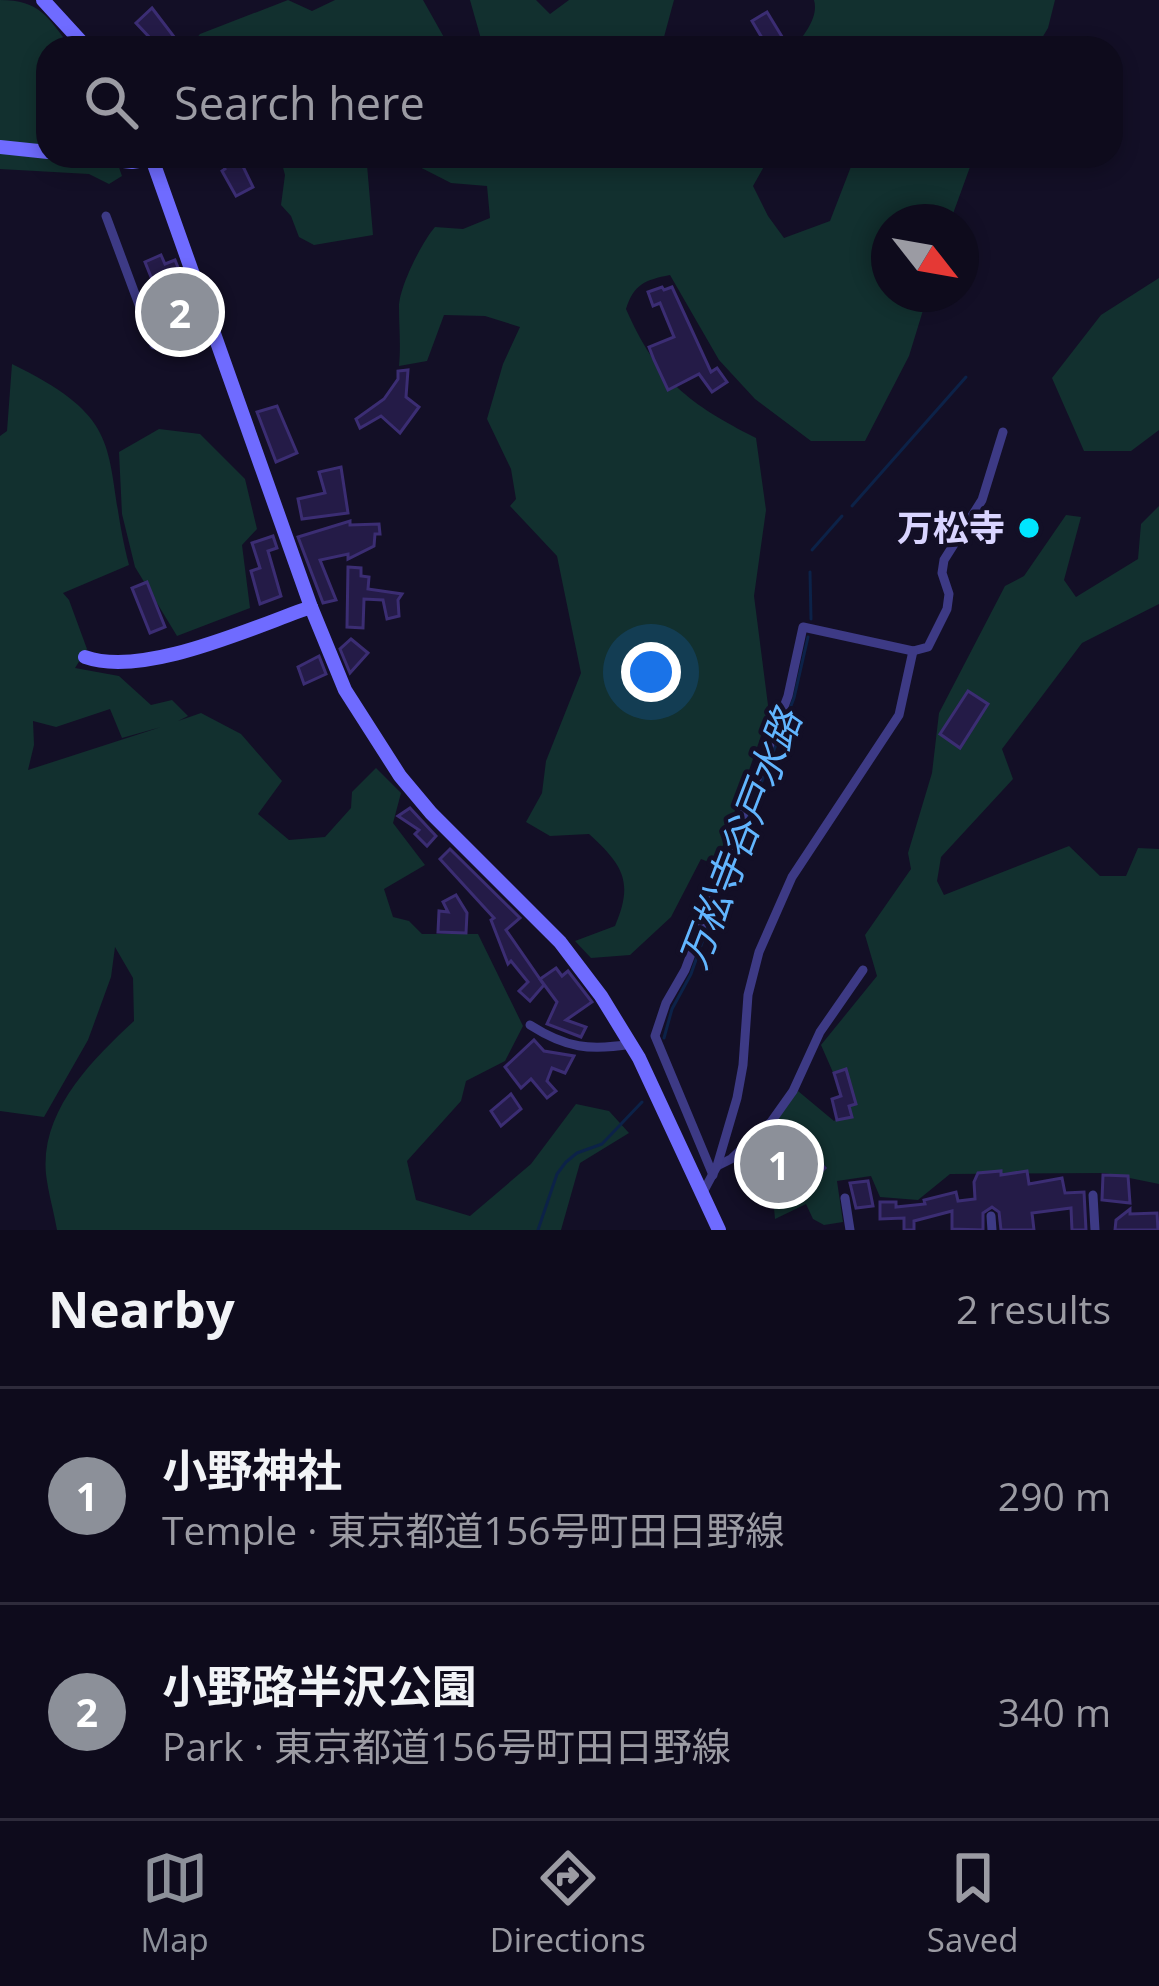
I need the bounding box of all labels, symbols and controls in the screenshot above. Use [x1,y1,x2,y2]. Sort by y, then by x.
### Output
search box [36,36,1123,168]
icon: search [78,69,144,135]
text: Search here [174,72,425,133]
north arrow [871,204,979,312]
pin: 2 [141,267,219,357]
place label: 万松寺 [897,503,1005,552]
marker: 万松寺 [1016,515,1042,541]
your location [621,642,681,702]
water label: 万松寺谷戸水路 [665,699,813,975]
pin: 1 [740,1119,818,1209]
text: Nearby [48,1273,235,1343]
text: 2 results [956,1282,1111,1335]
text: 小野神社 [162,1439,342,1500]
text: 1 [76,1469,98,1522]
text: 290 m [998,1469,1111,1522]
text: Temple · 東京都道156号町田日野線 [162,1503,785,1556]
text: 小野路半沢公園 [162,1655,477,1716]
text: 2 [76,1685,98,1738]
text: 340 m [998,1685,1111,1738]
text: Park · 東京都道156号町田日野線 [162,1719,731,1772]
tab: Map [141,1845,209,1962]
tab: Directions [490,1845,646,1962]
tab: Saved [927,1845,1018,1962]

